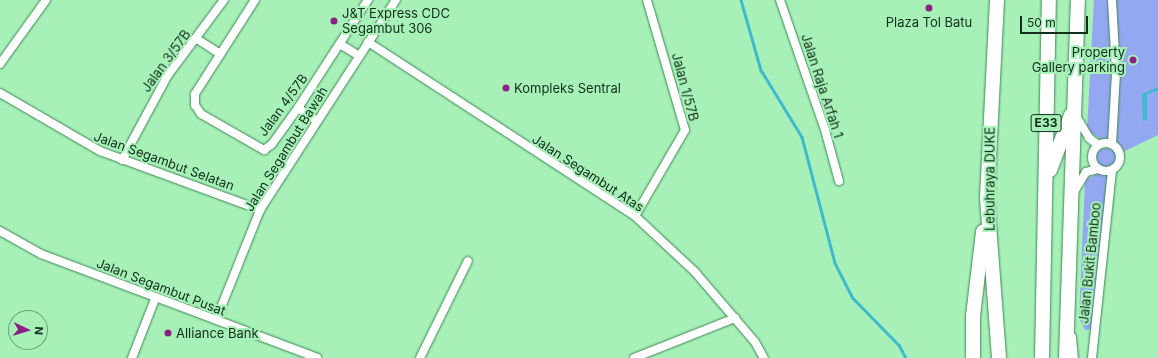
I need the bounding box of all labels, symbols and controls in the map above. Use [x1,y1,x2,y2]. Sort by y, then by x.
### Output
marker: Plaza Tol Batu [924,3,934,13]
place label: J&T Express CDC Segambut 306 [342,6,450,37]
scale bar [1022,8,1090,34]
place label: Plaza Tol Batu [886,14,972,30]
text: 50 m [1027,15,1056,30]
marker: J&T Express CDC Segambut 306 [329,16,339,26]
street label: Jalan 3/57B [138,27,194,95]
street label: Jalan Raja Arfah 1 [798,32,846,140]
place label: Property Gallery parking [1032,45,1125,76]
street label: Jalan 1/57B [668,51,702,123]
marker: Property Gallery parking [1128,55,1138,65]
street label: Jalan 4/57B [255,71,311,139]
place label: Kompleks Sentral [514,80,621,96]
marker: Kompleks Sentral [501,83,511,93]
street label: Jalan Segambut Bawah [241,84,331,214]
road number: E33 [1030,113,1062,133]
street label: Lebuhraya DUKE [982,127,998,231]
street label: Jalan Segambut Selatan [92,128,236,194]
street label: Jalan Segambut Atas [529,131,647,215]
street label: Jalan Bukit Bamboo [1076,202,1104,324]
street label: Jalan Segambut Pusat [94,255,228,319]
north arrow [8,310,48,350]
place label: Alliance Bank [176,325,259,341]
text: N [32,326,46,335]
marker: Alliance Bank [163,328,173,338]

